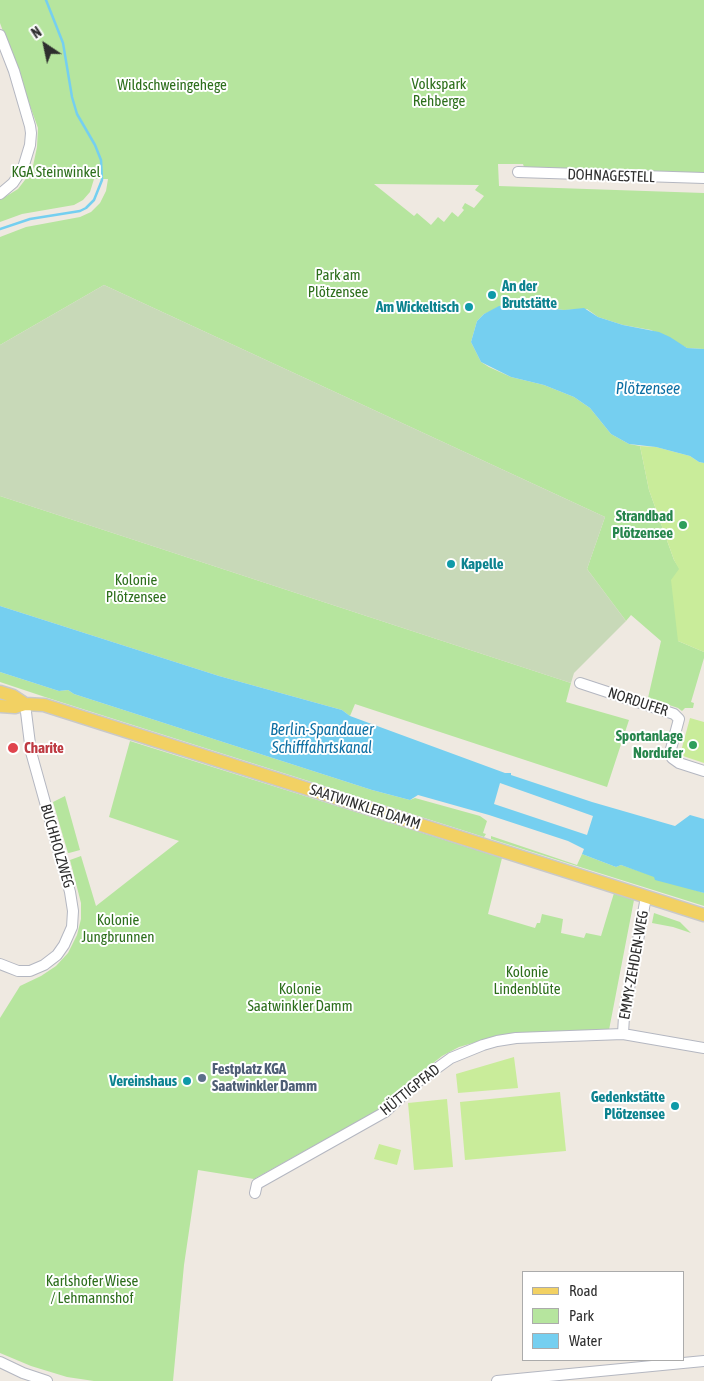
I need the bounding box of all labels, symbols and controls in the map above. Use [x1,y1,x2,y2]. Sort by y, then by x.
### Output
north arrow [20,20,70,70]
text: N [29,24,45,42]
park label: Volkspark Rehberge [412,75,466,110]
park label: Wildschweingehege [117,76,227,94]
park label: KGA Steinwinkel [11,163,101,181]
street label: DOHNAGESTELL [567,165,655,187]
park label: Park am Plötzensee [308,266,368,301]
place label: An der Brutstätte [502,277,557,312]
marker: An der Brutstätte [486,289,498,301]
place label: Am Wickeltisch [376,298,459,316]
marker: Am Wickeltisch [463,301,475,313]
water label: Plötzensee [616,379,680,399]
place label: Strandbad Plötzensee [612,507,673,542]
marker: Strandbad Plötzensee [677,519,689,531]
place label: Kapelle [461,555,504,573]
marker: Kapelle [445,558,457,570]
park label: Kolonie Plötzensee [106,571,166,606]
street label: NORDUFER [606,684,670,720]
water label: Berlin-Spandauer Schifffahrtskanal [270,720,374,758]
place label: Sportanlage Nordufer [616,727,683,762]
place label: Charite [24,739,64,757]
marker: Sportanlage Nordufer [687,739,699,751]
marker: Charite [6,741,20,755]
street label: SAATWINKLER DAMM [307,781,423,833]
street label: BUCHHOLZWEG [36,802,78,890]
street label: EMMY-ZEHDEN-WEG [616,909,652,1021]
park label: Kolonie Jungbrunnen [81,911,155,946]
park label: Kolonie Lindenblüte [493,963,561,998]
park label: Kolonie Saatwinkler Damm [248,980,352,1015]
place label: Festplatz KGA Saatwinkler Damm [212,1060,317,1095]
street label: HÜTTIGPFAD [377,1061,443,1119]
place label: Vereinshaus [109,1072,177,1090]
marker: Festplatz KGA Saatwinkler Damm [196,1072,208,1084]
marker: Vereinshaus [181,1075,193,1087]
place label: Gedenkstätte Plötzensee [591,1088,665,1123]
marker: Gedenkstätte Plötzensee [669,1100,681,1112]
legend [522,1271,684,1361]
park label: Karlshofer Wiese / Lehmannshof [46,1272,138,1307]
text: Road [569,1282,598,1299]
text: Park [569,1307,594,1324]
text: Water [569,1332,602,1349]

